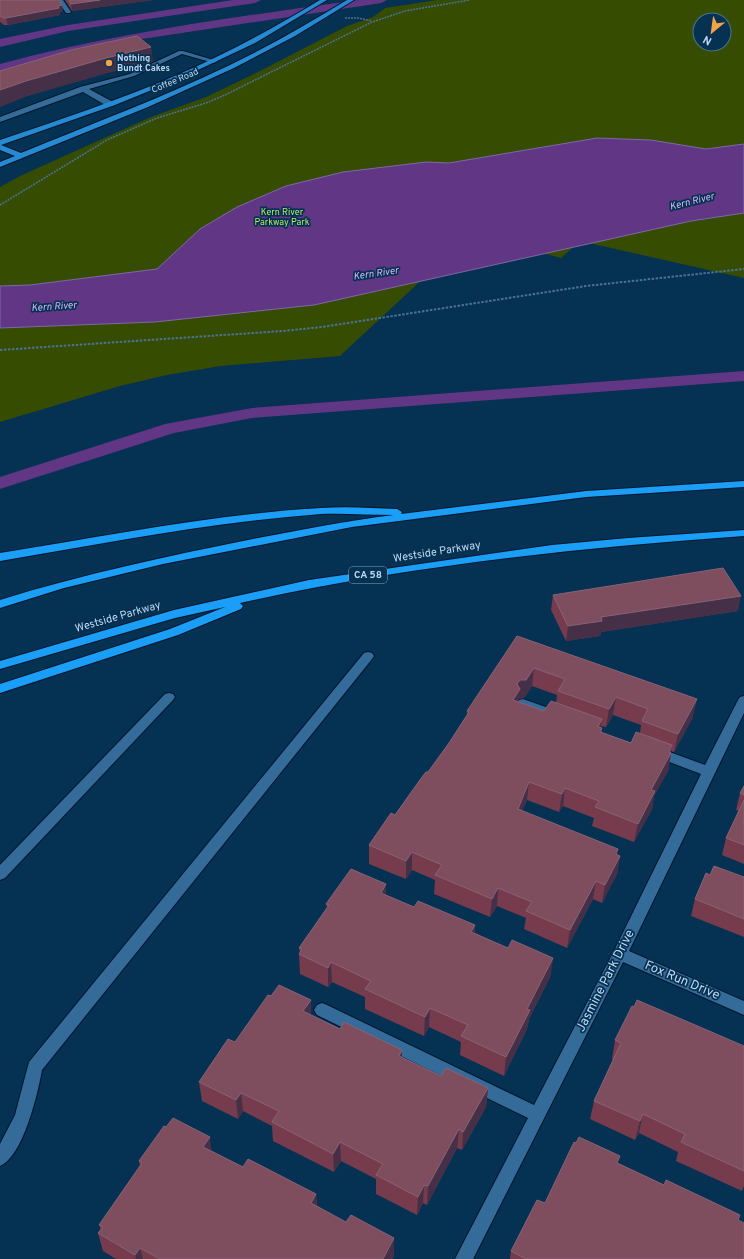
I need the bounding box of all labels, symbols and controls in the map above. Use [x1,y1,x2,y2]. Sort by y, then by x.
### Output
north arrow [692,12,732,52]
text: N [701,32,714,48]
place label: Nothing Bundt Cakes [117,53,170,74]
marker: Nothing Bundt Cakes [104,58,114,68]
street label: Coffee Road [150,66,200,96]
water label: Kern River [668,190,717,214]
park label: Kern River Parkway Park [255,207,310,228]
water label: Kern River [353,264,401,284]
water label: Kern River [31,299,78,315]
street label: Westside Parkway [392,538,482,566]
road number: CA 58 [349,567,387,583]
street label: Westside Parkway [74,598,163,636]
street label: Jasmine Park Drive [573,927,639,1035]
street label: Fox Run Drive [642,958,722,1004]

